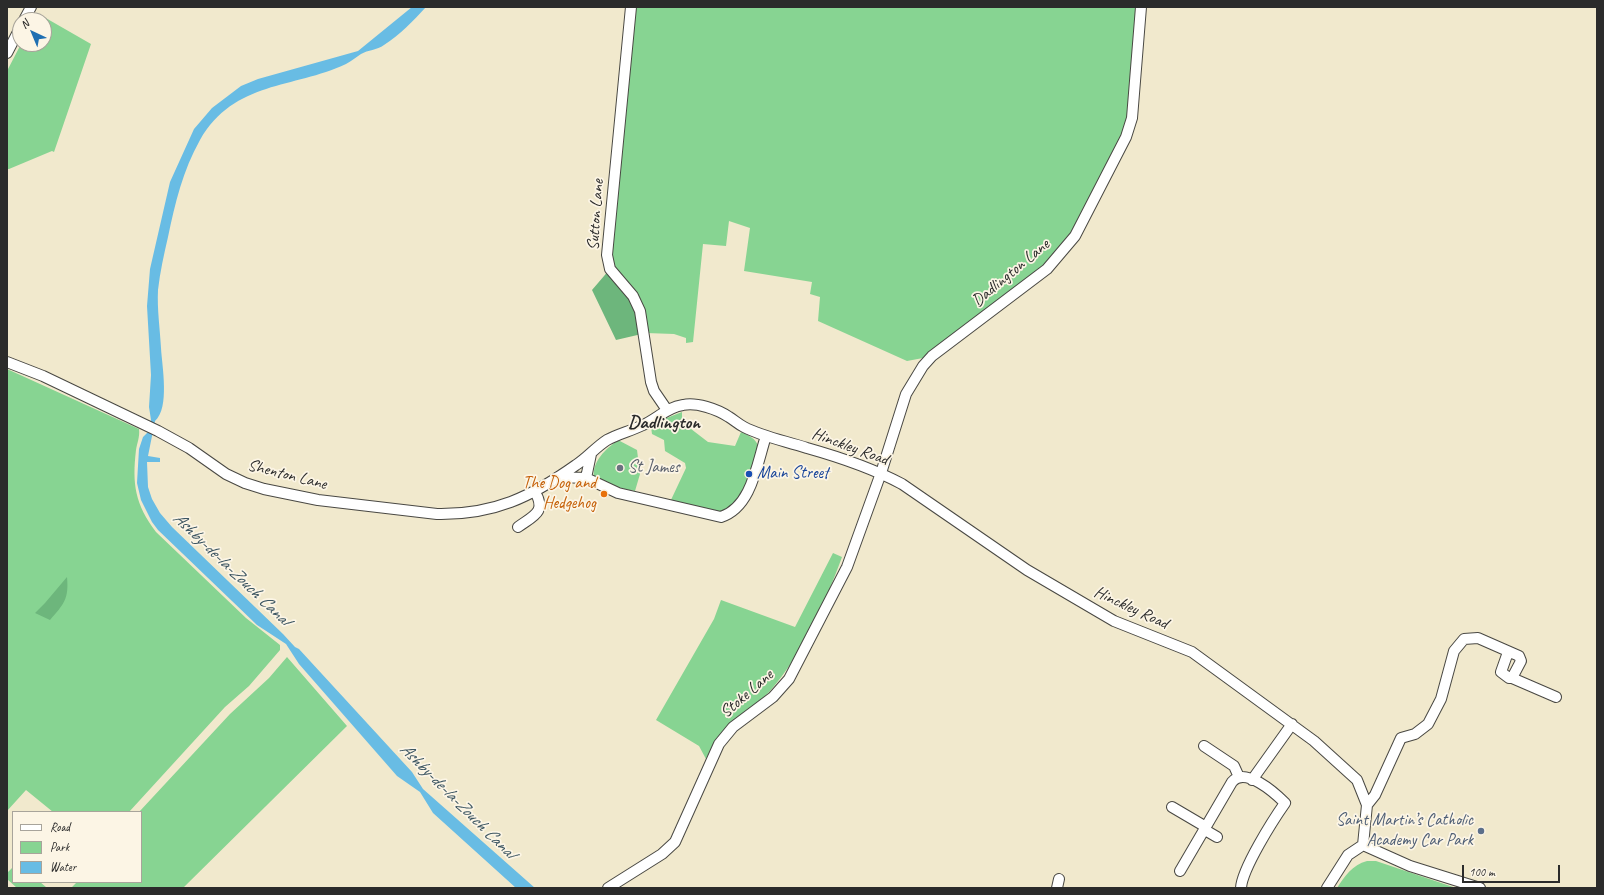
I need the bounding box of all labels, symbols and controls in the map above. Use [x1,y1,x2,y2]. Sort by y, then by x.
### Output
north arrow [12,12,52,52]
text: N [17,17,32,31]
street label: Sutton Lane [583,179,609,251]
street label: Dadlington Lane [968,235,1054,311]
district label: Dadlington [628,412,700,434]
street label: Hinckley Road [809,424,891,470]
street label: Shenton Lane [245,455,329,495]
place label: St James [628,458,680,478]
marker: St James [615,463,625,473]
place label: Main Street [757,464,829,484]
marker: Main Street [744,469,754,479]
place label: The Dog and Hedgehog [522,474,596,514]
marker: The Dog and Hedgehog [599,489,609,499]
water label: Ashby-de-la-Zouch Canal [168,508,294,630]
street label: Hinckley Road [1091,582,1171,634]
street label: Stoke Lane [716,665,778,723]
water label: Ashby-de-la-Zouch Canal [395,739,519,863]
legend [12,811,142,883]
place label: Saint Martin’s Catholic Academy Car Park [1336,811,1473,851]
text: Road [50,819,70,835]
marker: Saint Martin’s Catholic Academy Car Park [1476,826,1486,836]
text: Park [50,839,69,855]
scale bar [1464,857,1562,883]
text: Water [50,859,76,875]
text: 100 m [1469,864,1495,880]

